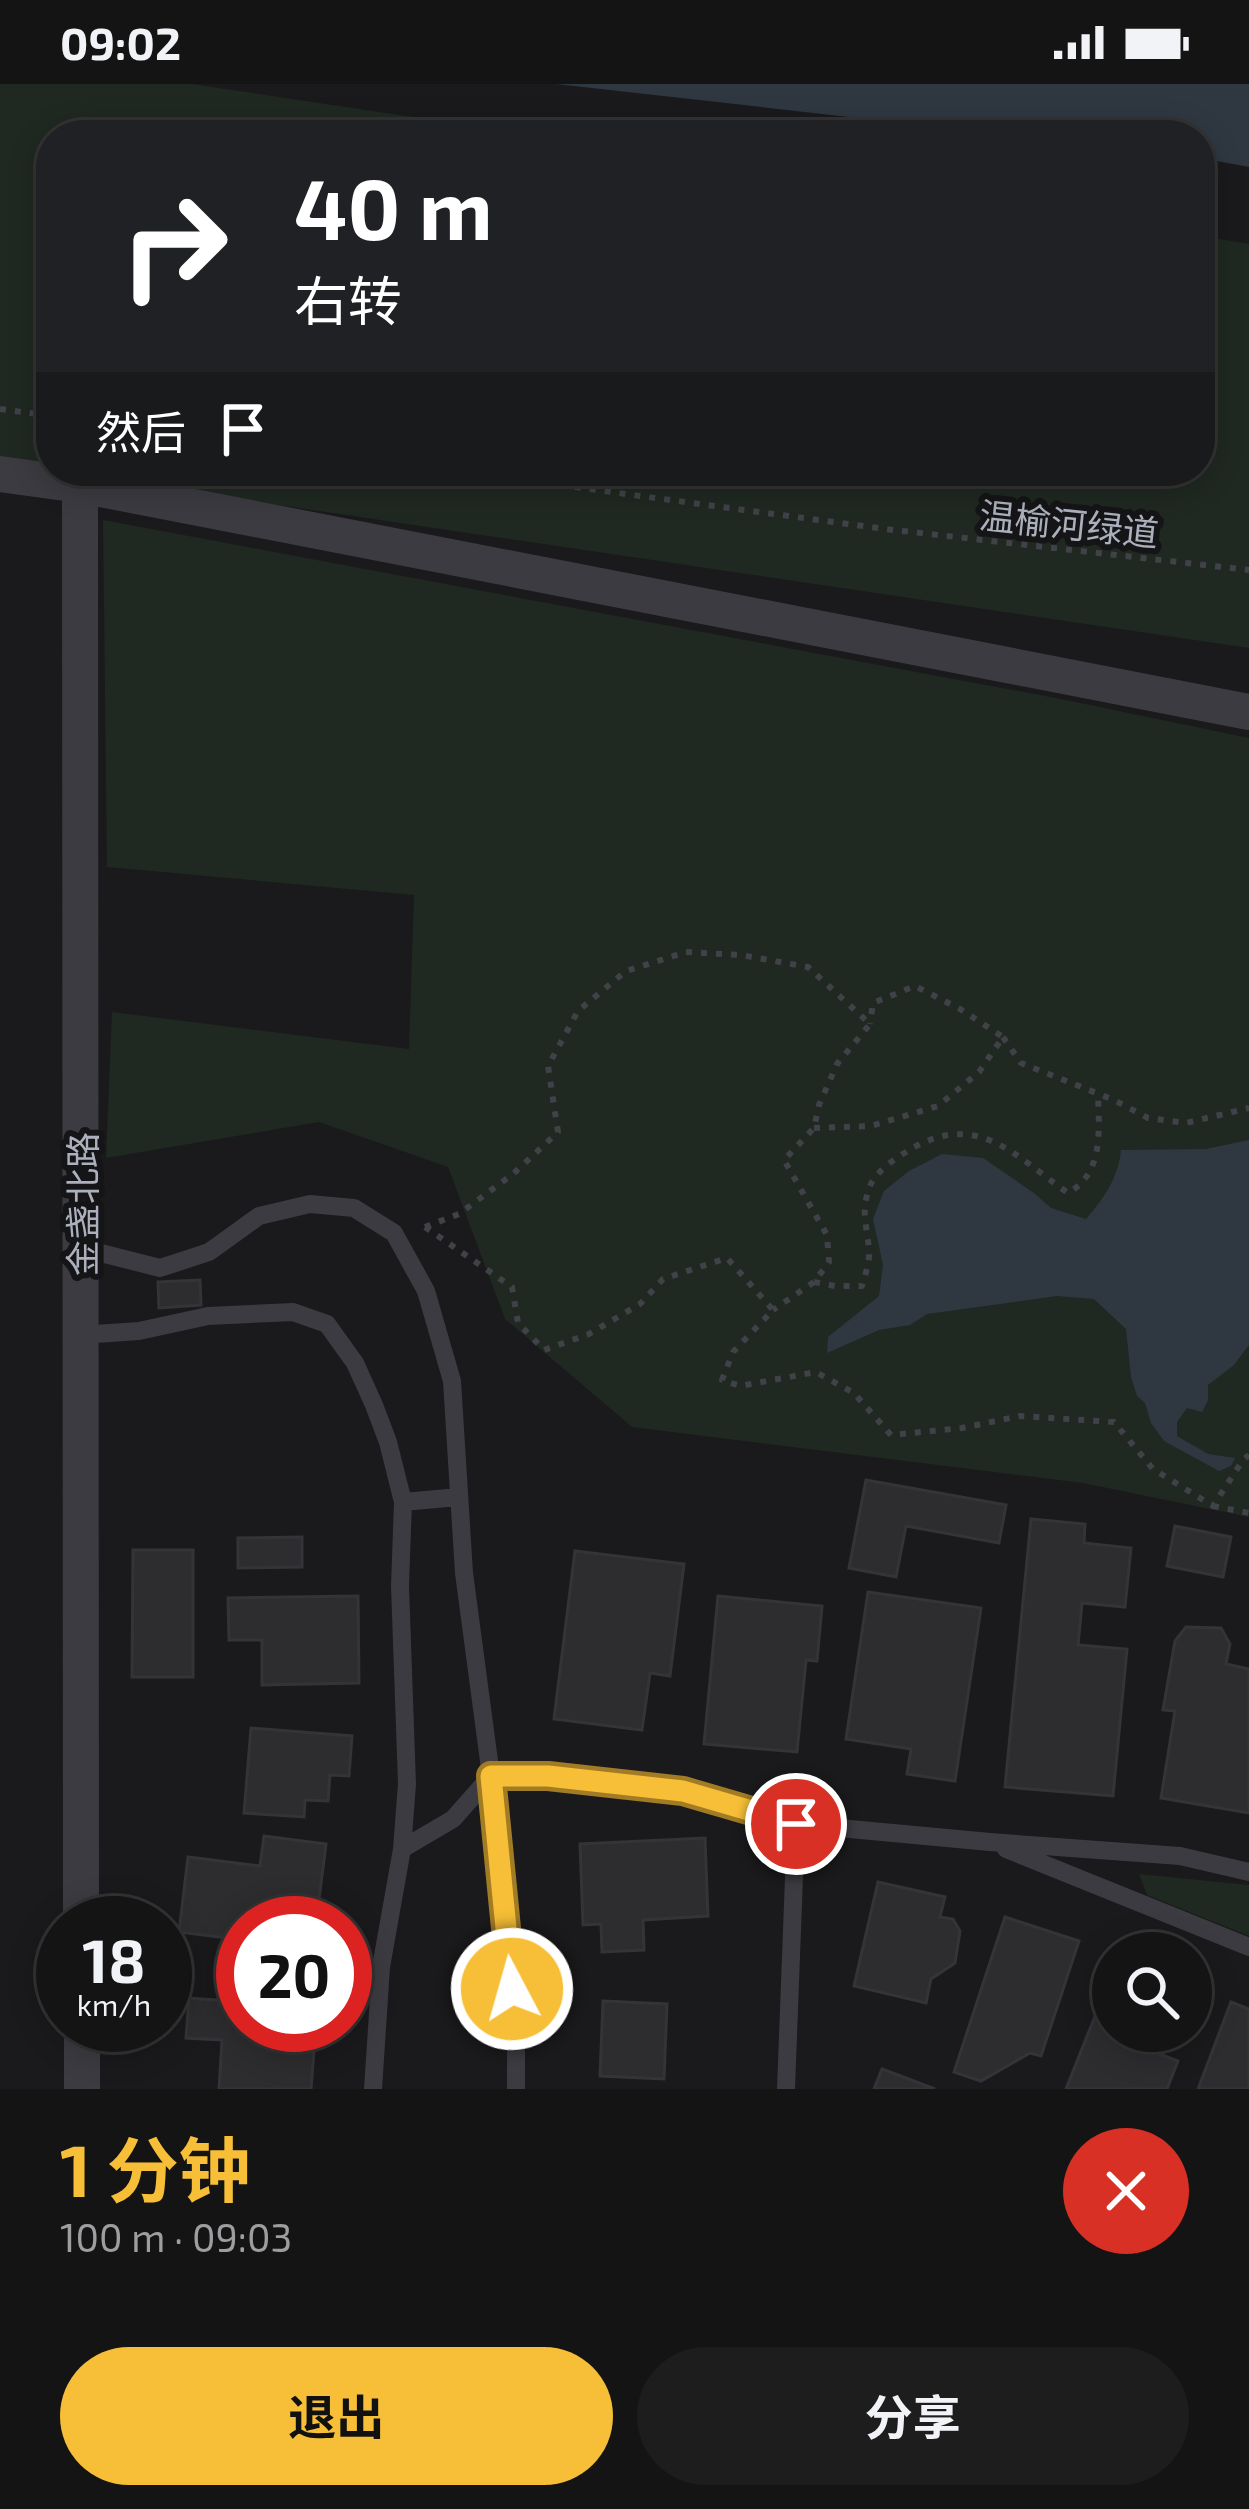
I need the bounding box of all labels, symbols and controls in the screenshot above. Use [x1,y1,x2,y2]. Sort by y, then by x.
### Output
text: 09:02 [60,15,181,69]
text: 40 m [294,156,493,257]
icon: right [96,168,252,324]
text: 右转 [294,267,402,332]
icon: arrive [210,396,276,462]
text: 然后 [96,404,186,458]
street label: 温榆河绿道 [977,492,1161,554]
street label: 金盏北路 [60,1132,103,1276]
pin [745,1773,847,1875]
icon: arrive [763,1791,829,1857]
speed limit sign: 20 [216,1896,372,2052]
text: 18 [82,1923,146,1995]
position arrow [449,1926,575,2052]
map controls [1092,1932,1212,2052]
button: search [1092,1932,1212,2052]
text: km/h [77,1986,151,2022]
text: 1 分钟 [60,2125,251,2211]
button: close [1063,2128,1189,2254]
text: 100 m · 09:03 [60,2213,292,2260]
button: 退出 [60,2347,613,2485]
button: 分享 [637,2347,1189,2485]

